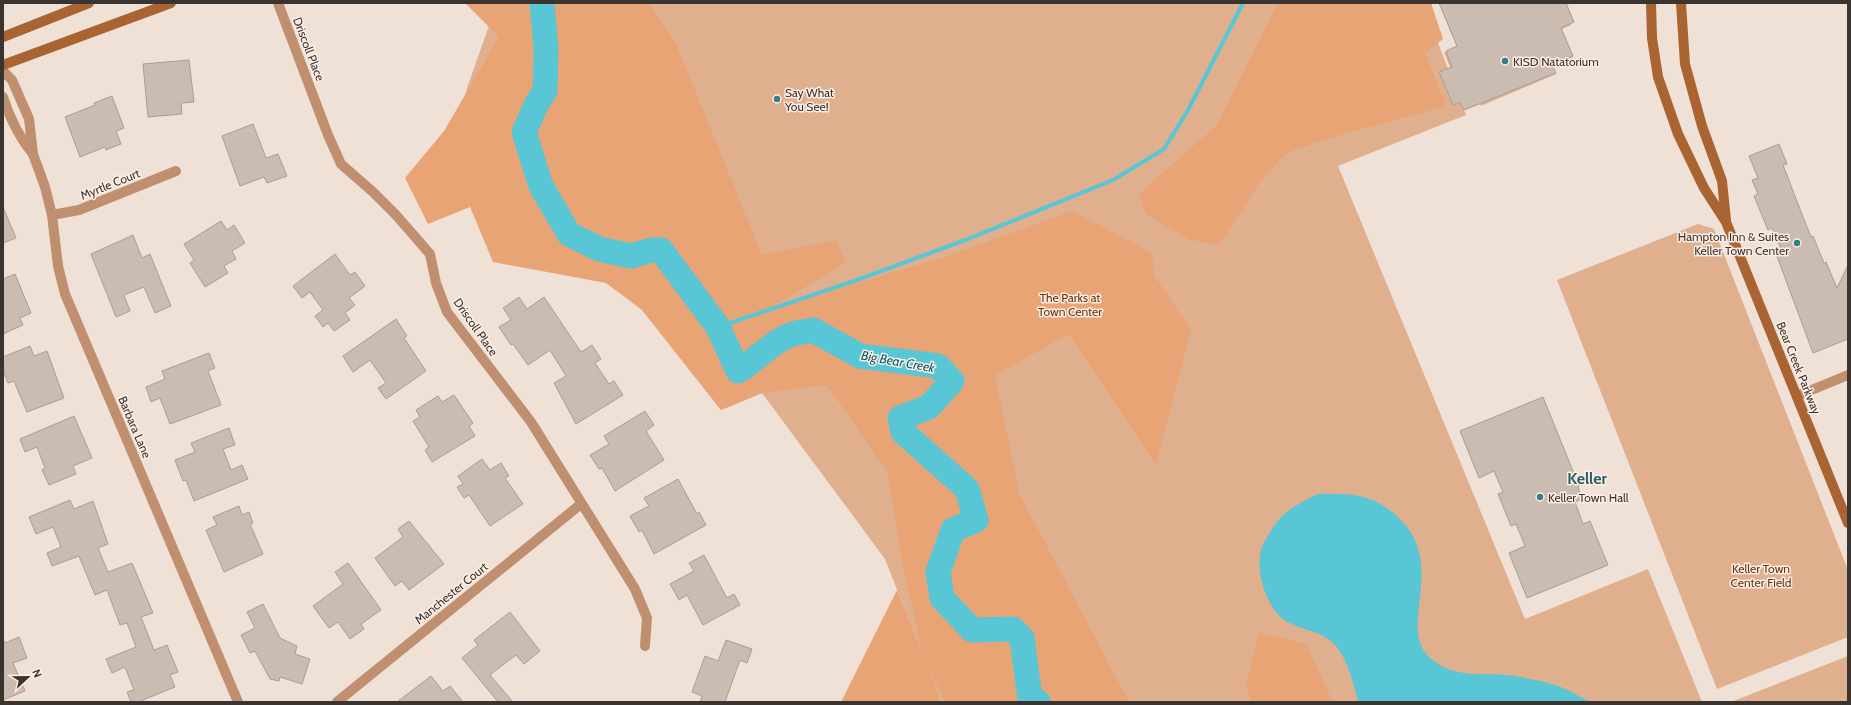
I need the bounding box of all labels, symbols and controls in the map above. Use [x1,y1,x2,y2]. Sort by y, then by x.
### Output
street label: Driscoll Place [290,15,328,83]
place label: KISD Natatorium [1513,54,1599,69]
marker: KISD Natatorium [1500,56,1510,66]
place label: Say What You See! [784,85,834,114]
marker: Say What You See! [772,94,782,104]
street label: Myrtle Court [78,165,142,203]
place label: Hampton Inn & Suites Keller Town Center [1678,229,1789,258]
marker: Hampton Inn & Suites Keller Town Center [1792,238,1802,248]
park label: The Parks at Town Center [1038,290,1102,319]
street label: Driscoll Place [451,295,501,359]
street label: Bear Creek Parkway [1774,319,1824,417]
water label: Big Bear Creek [860,347,936,375]
street label: Barbara Lane [115,394,155,460]
district label: Keller [1567,469,1607,488]
place label: Keller Town Hall [1548,490,1629,505]
marker: Keller Town Hall [1535,492,1545,502]
street label: Manchester Court [411,559,491,627]
park label: Keller Town Center Field [1731,561,1791,590]
north arrow [8,657,48,697]
text: N [29,667,45,679]

